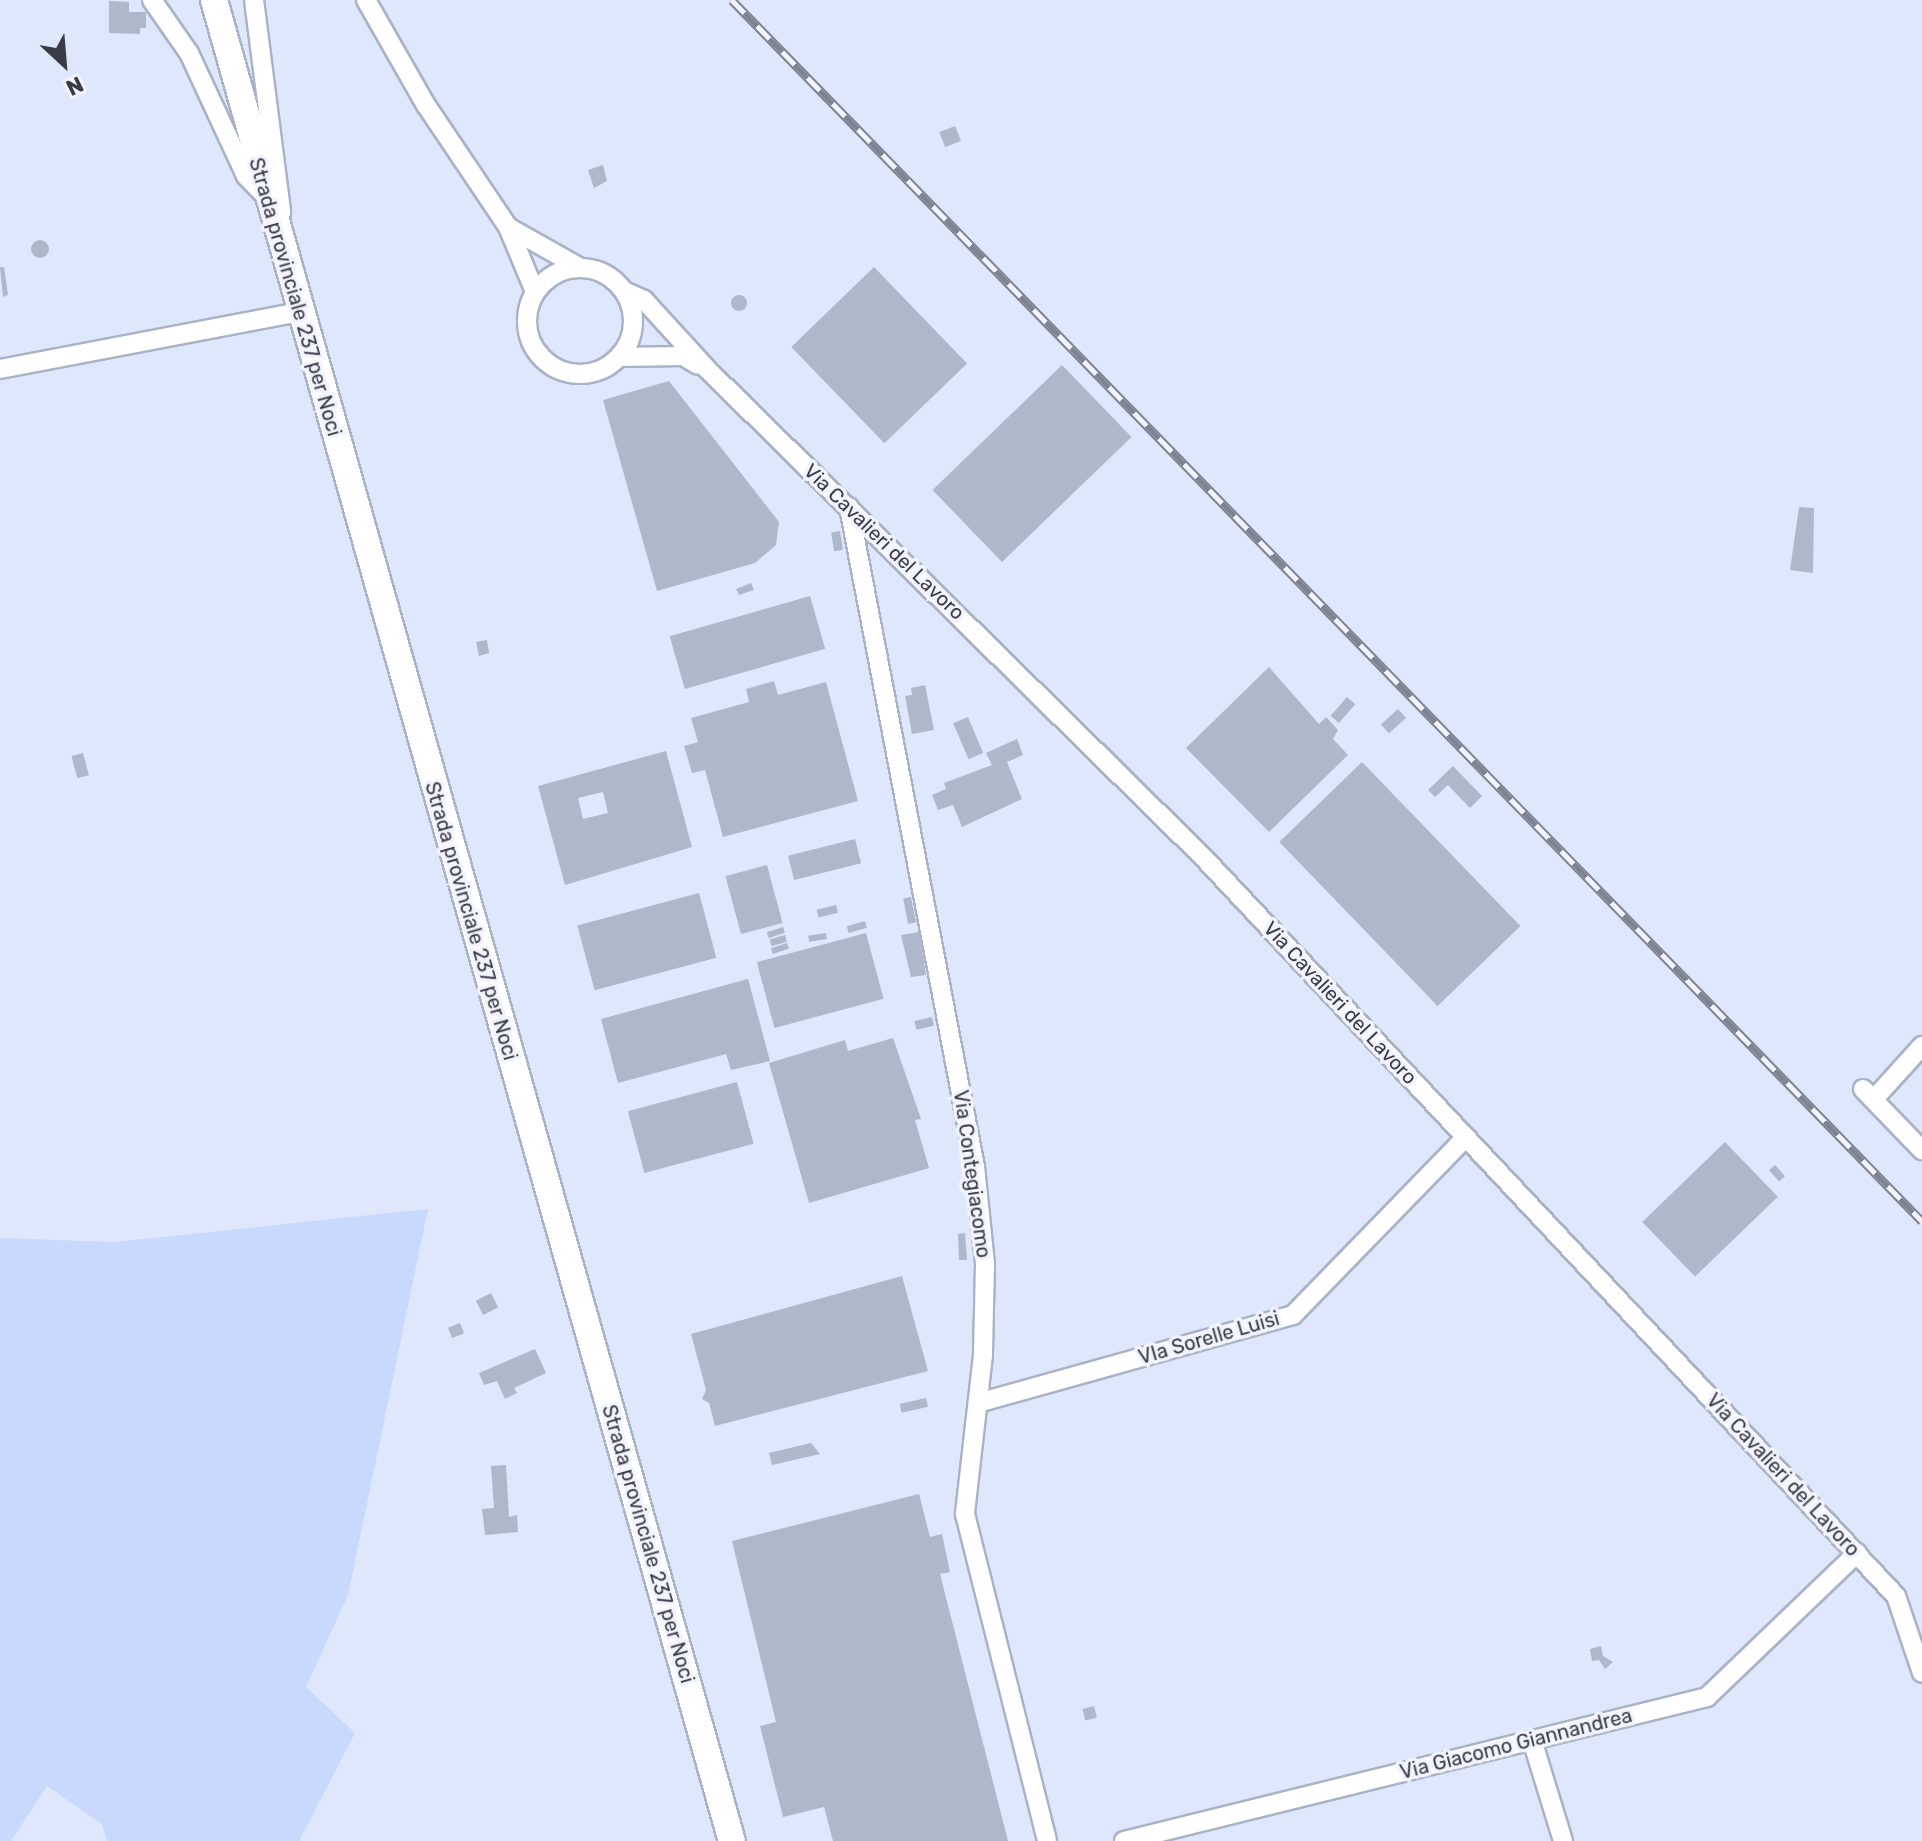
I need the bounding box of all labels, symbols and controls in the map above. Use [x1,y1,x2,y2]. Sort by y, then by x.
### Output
north arrow [24,24,104,104]
text: N [62,70,88,102]
street label: Strada provinciale 237 per Noci [244,155,346,439]
street label: Via Cavalieri del Lavoro [799,459,969,625]
street label: Strada provinciale 237 per Noci [420,779,522,1063]
street label: Via Cavalieri del Lavoro [1258,917,1422,1089]
street label: Via Contegiacomo [948,1089,996,1259]
street label: VIa Sorelle Luisi [1136,1306,1282,1370]
street label: Via Cavalieri del Lavoro [1701,1389,1865,1561]
street label: Strada provinciale 237 per Noci [597,1402,699,1686]
street label: Via Giacomo Giannandrea [1397,1704,1635,1784]

